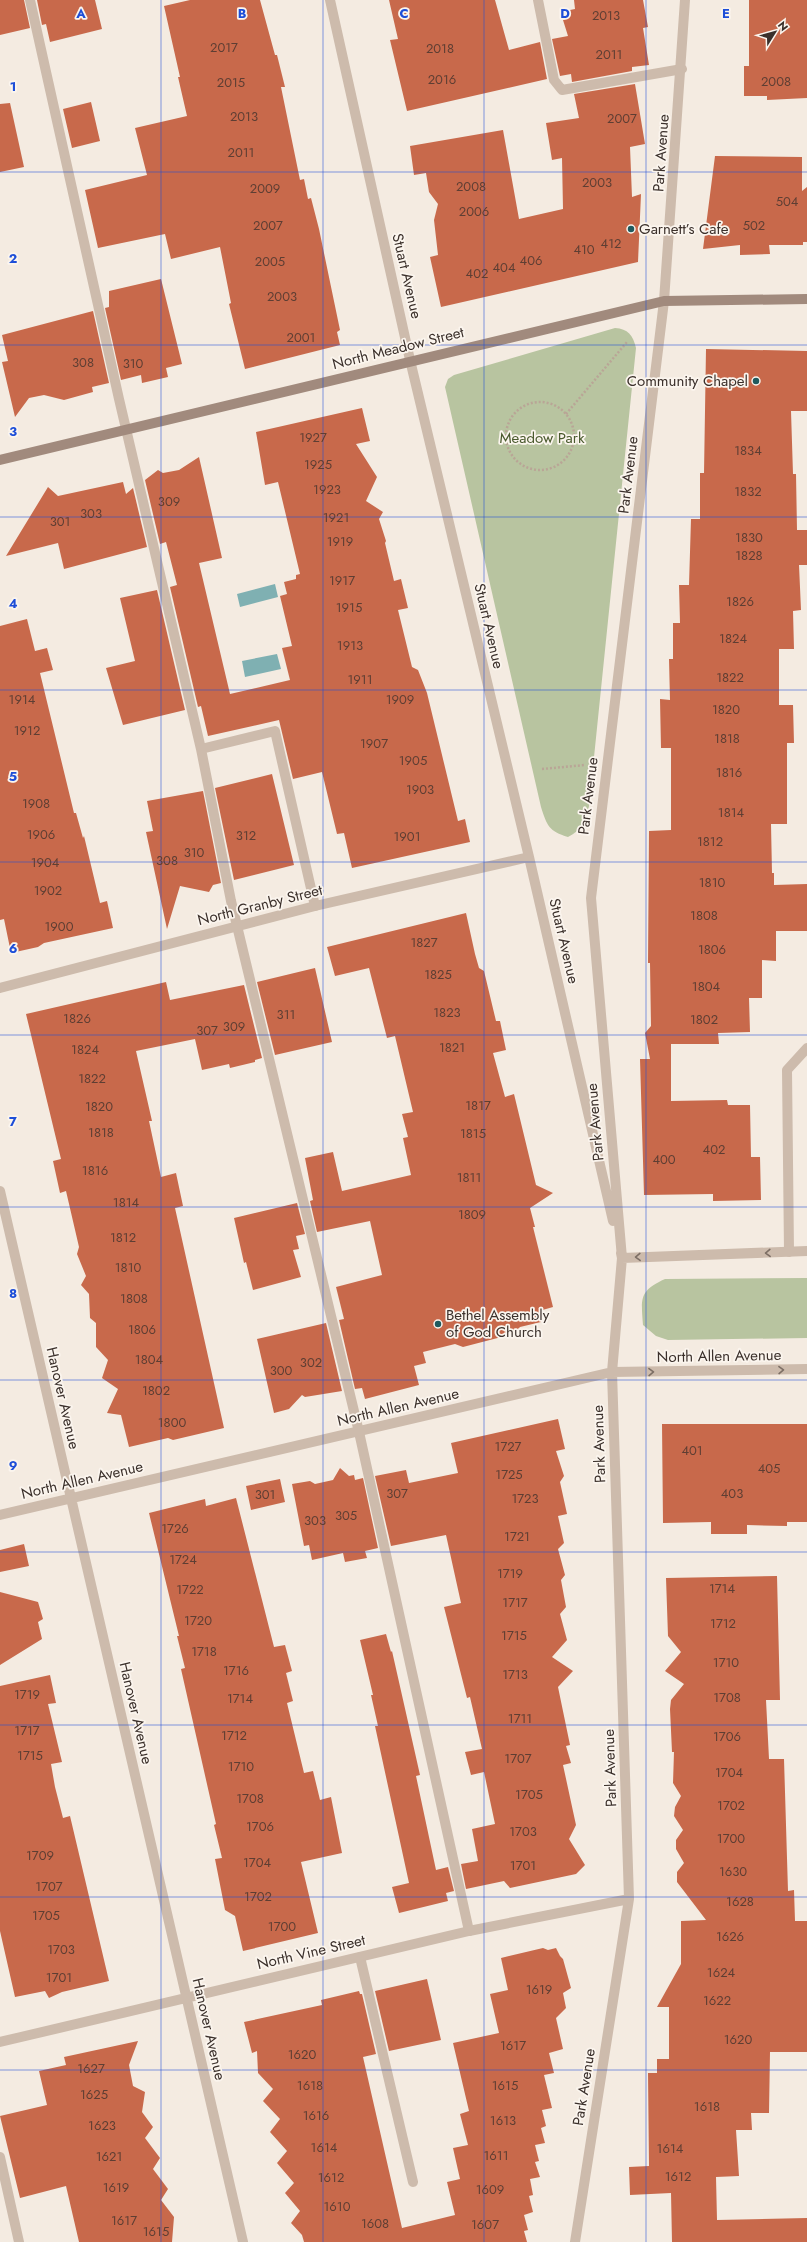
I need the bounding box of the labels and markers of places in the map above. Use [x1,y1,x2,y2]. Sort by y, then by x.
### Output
place label: Garnett’s Cafe [639,218,729,240]
marker: Garnett’s Cafe [626,224,636,234]
place label: Community Chapel [627,370,748,392]
marker: Community Chapel [751,376,761,386]
place label: Bethel Assembly of God Church [446,1304,550,1343]
marker: Bethel Assembly of God Church [433,1319,443,1329]

